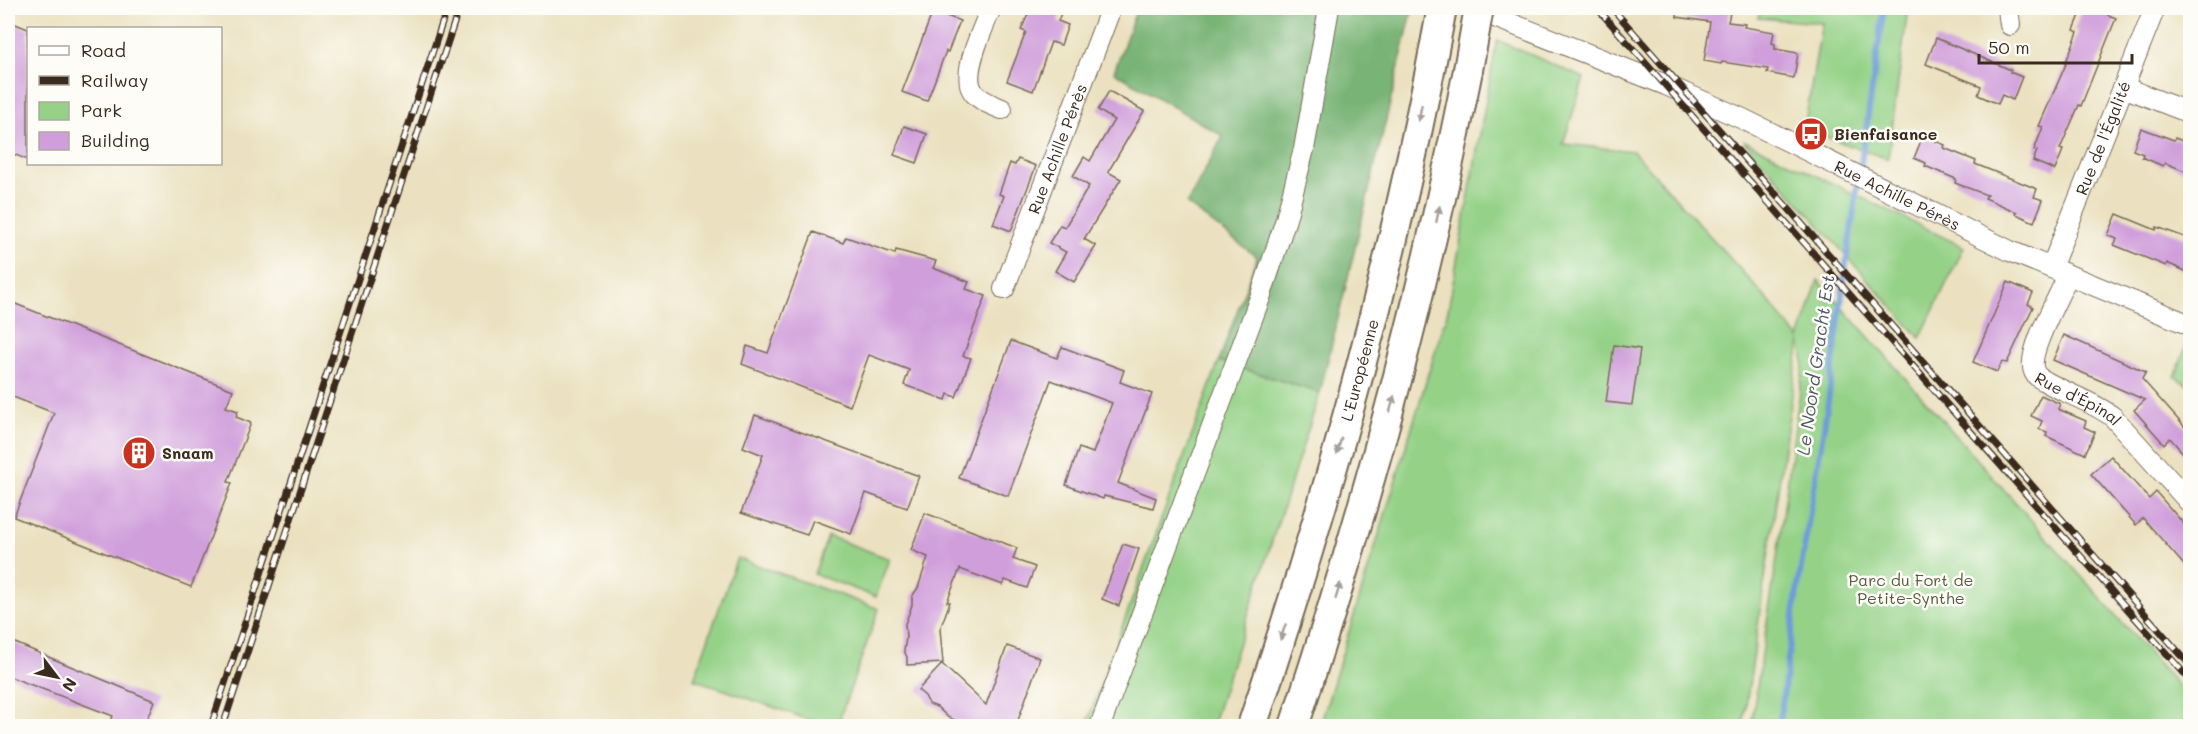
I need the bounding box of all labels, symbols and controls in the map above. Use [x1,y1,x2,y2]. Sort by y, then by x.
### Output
legend [27,27,222,165]
scale bar [1979,27,2132,65]
text: 50 m [1988,35,2030,59]
text: Road [81,38,126,62]
text: Railway [81,68,148,92]
street label: Rue de l'Égalité [2070,78,2135,198]
street label: Rue Achille Pérès [1023,81,1091,217]
text: Park [81,98,122,122]
one-way arrow [1415,104,1424,123]
bus stop icon: Bienfaisance [1793,116,1829,152]
place label: Bienfaisance [1834,123,1937,144]
text: Building [81,128,149,152]
street label: Rue Achille Pérès [1831,155,1964,235]
one-way arrow [1434,204,1443,223]
water label: Le Noord Gracht Est [1790,273,1840,457]
street label: L'Européenne [1335,317,1383,423]
street label: Rue d'Épinal [2031,367,2126,429]
one-way arrow [1388,394,1397,412]
building icon: Snaam [121,435,157,471]
one-way arrow [1334,437,1343,455]
place label: Snaam [162,442,214,463]
park label: Parc du Fort de Petite-Synthe [1849,569,1974,608]
one-way arrow [1334,582,1343,600]
one-way arrow [1278,623,1288,641]
north arrow [27,647,87,707]
text: N [58,674,82,696]

